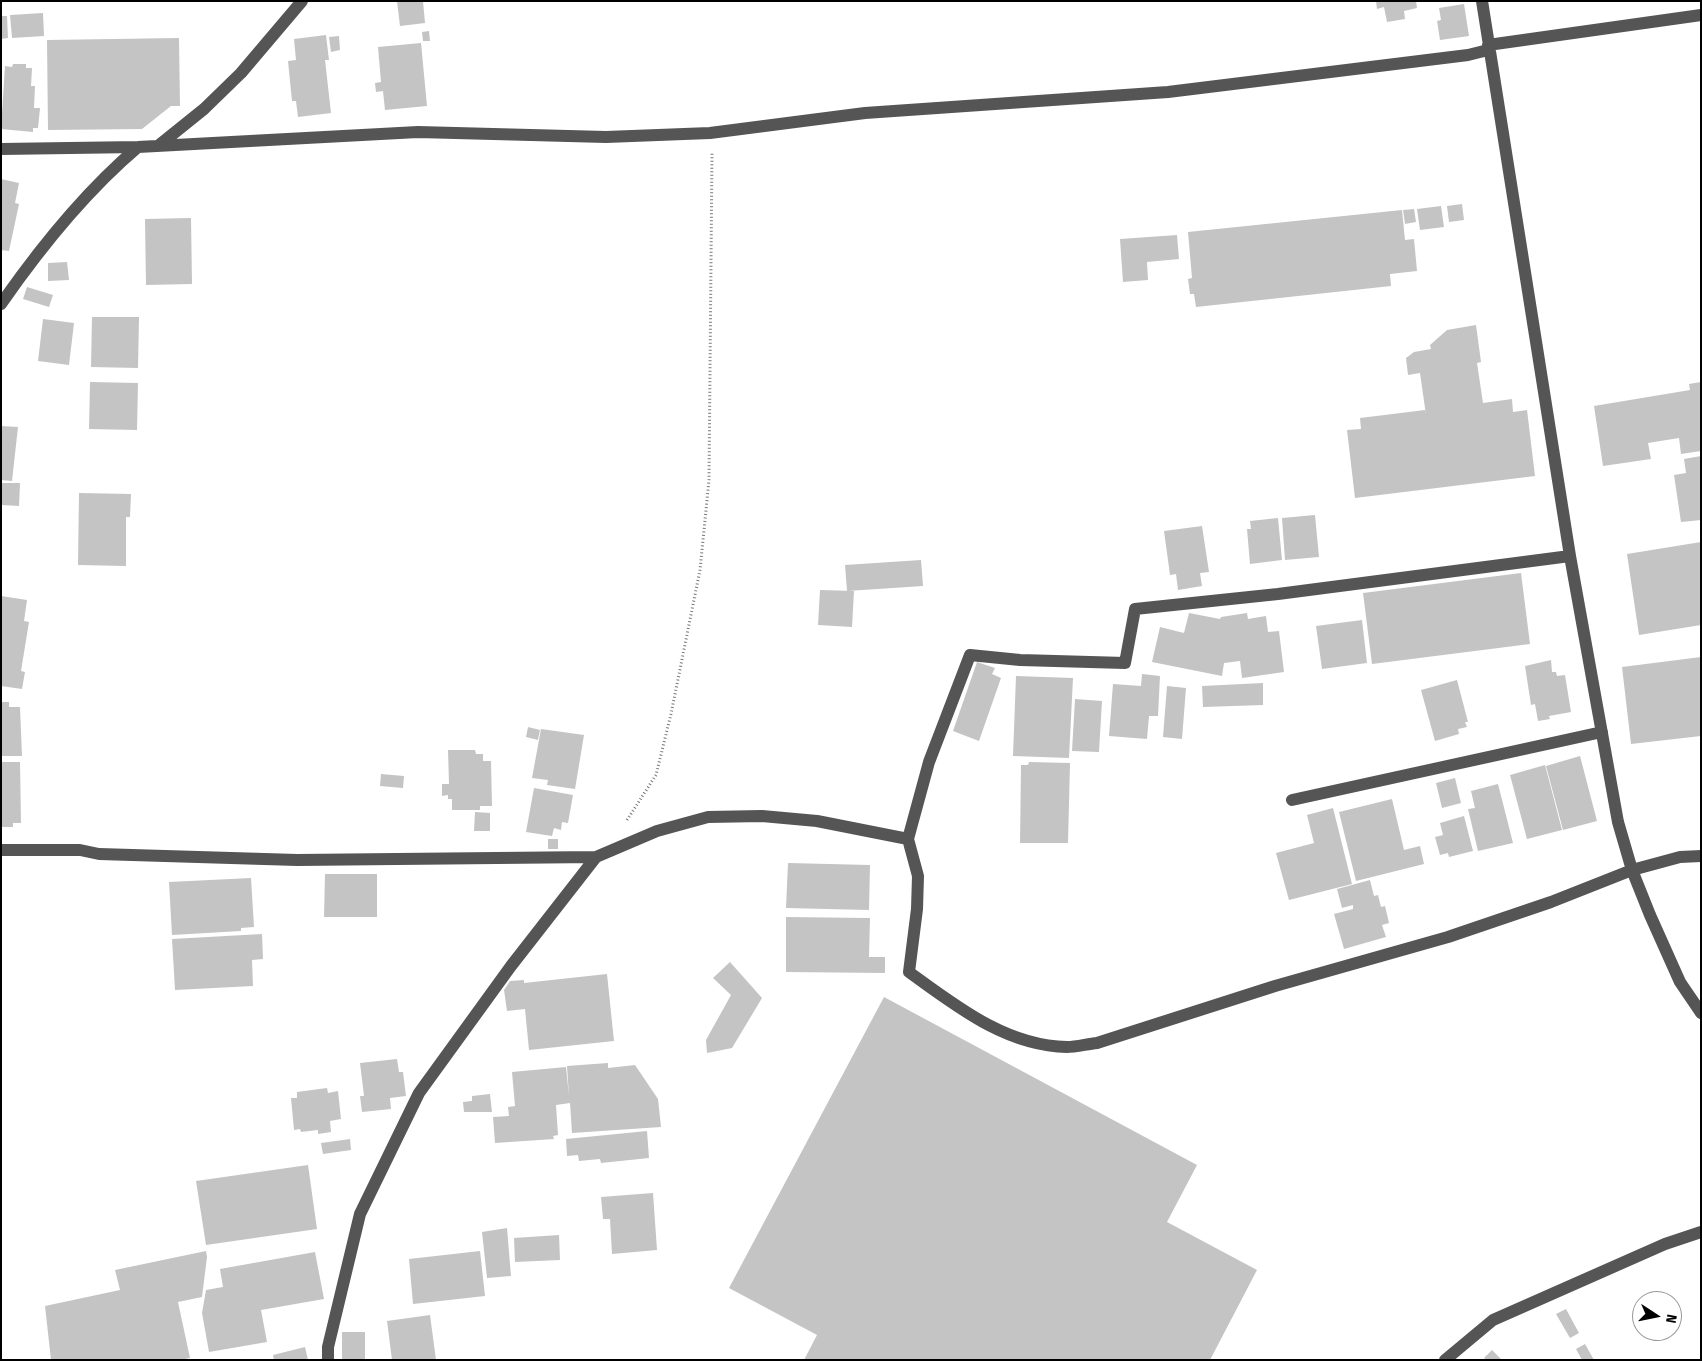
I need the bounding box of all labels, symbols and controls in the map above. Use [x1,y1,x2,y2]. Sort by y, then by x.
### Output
north arrow [1632,1291,1682,1341]
text: N [1662,1313,1680,1324]

